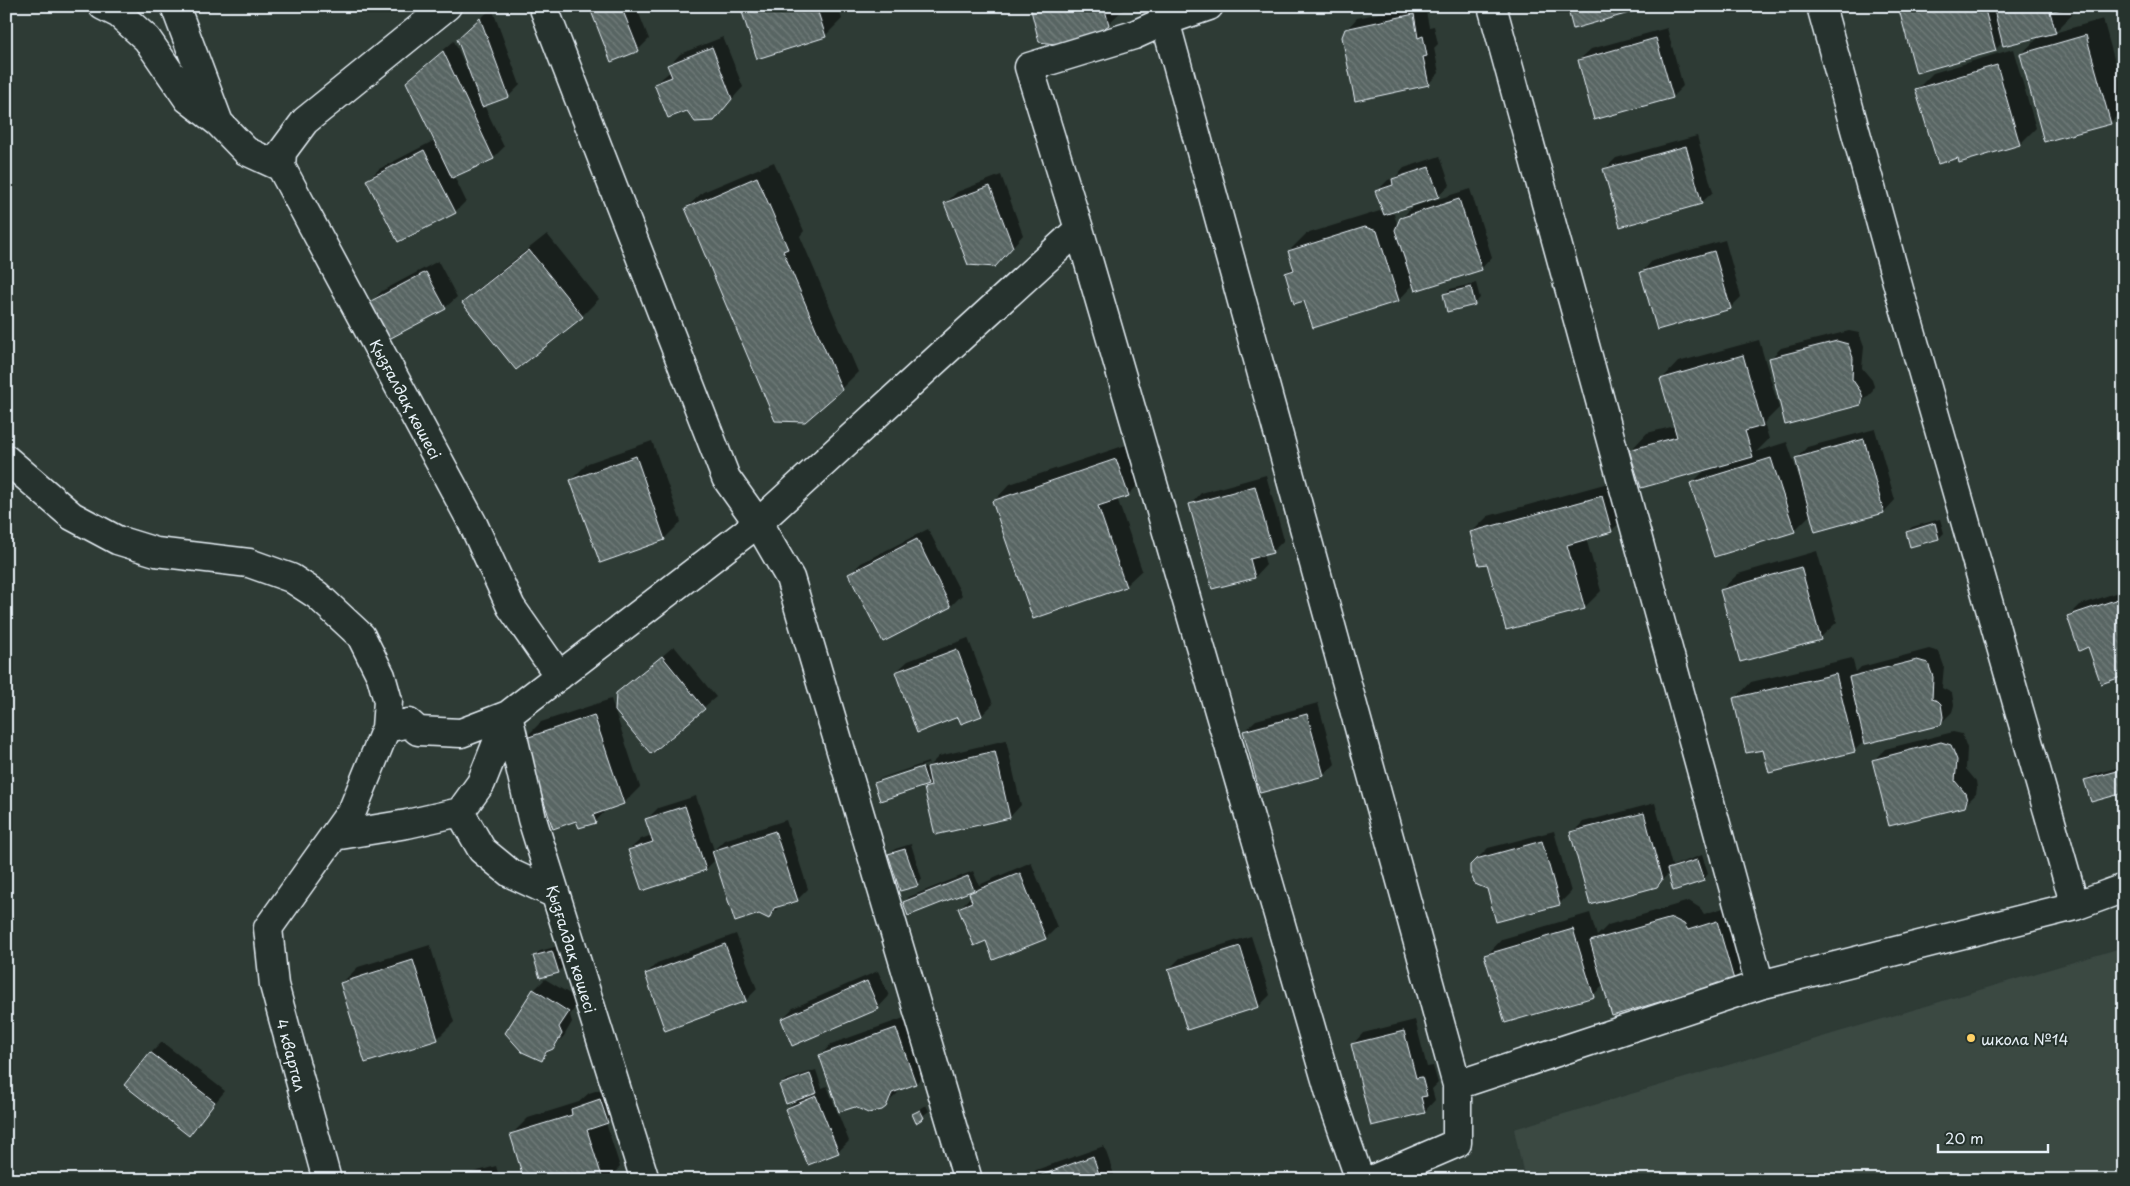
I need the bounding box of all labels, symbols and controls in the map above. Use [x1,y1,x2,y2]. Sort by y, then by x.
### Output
street label: Қызғалдақ көшесі [365,335,447,463]
street label: Қызғалдақ көшесі [542,882,602,1016]
street label: 4 квартал [271,1016,313,1094]
place label: школа №14 [1981,1027,2068,1050]
marker: школа №14 [1965,1032,1977,1044]
scale bar [1938,1121,2048,1153]
text: 20 m [1945,1126,1984,1149]

